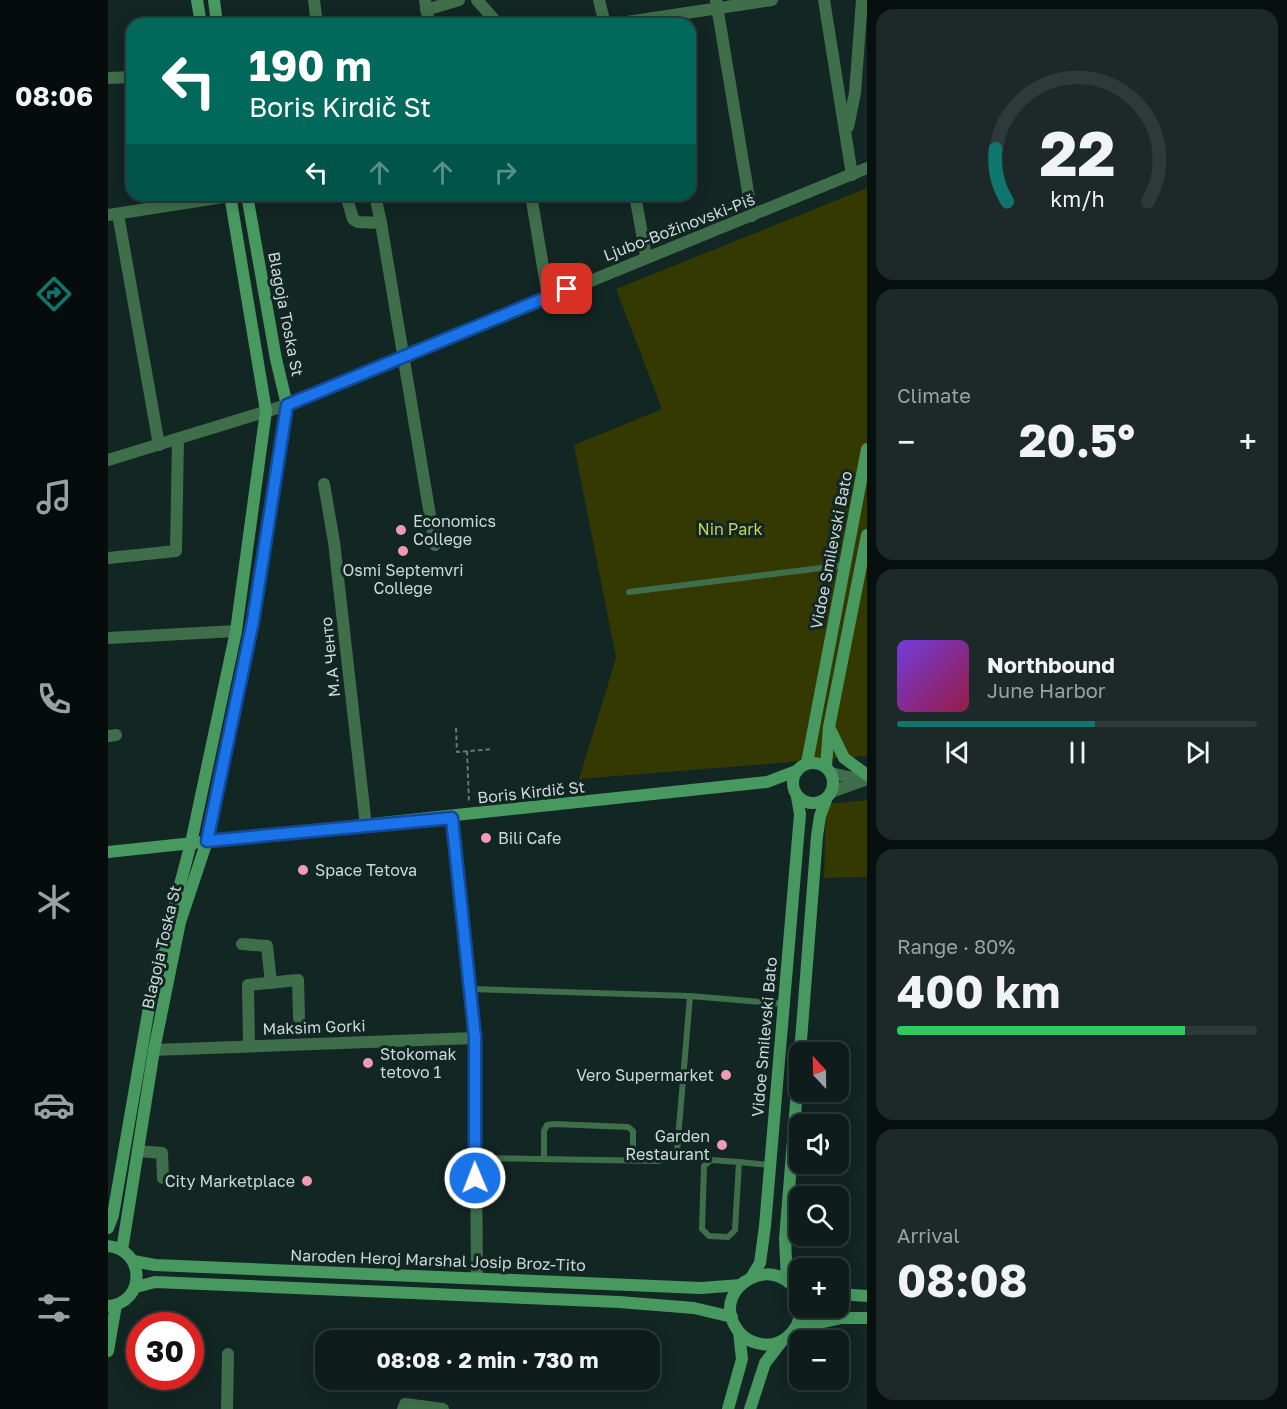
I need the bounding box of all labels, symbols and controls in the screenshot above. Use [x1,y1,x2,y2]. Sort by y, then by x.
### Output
text: 190 m [249,40,372,90]
icon: left [150,42,228,120]
text: 08:06 [15,80,93,112]
text: Boris Kirdič St [249,91,431,123]
text: 22 [1039,115,1115,190]
icon: left [300,156,333,189]
icon: ahead [363,156,396,189]
icon: ahead [426,156,459,189]
icon: right [489,156,522,189]
text: km/h [1050,186,1104,212]
street label: Ljubo-Božinovski-Piš [600,189,758,265]
street label: Blagoja Toska St [264,250,308,378]
pin [541,263,592,314]
icon: arrive [550,272,583,305]
icon: directions [33,273,75,315]
text: Climate [897,383,971,407]
text: 20.5° [1019,413,1135,467]
text: − [897,422,915,461]
text: + [1239,422,1257,461]
street label: Vidoe Smilevski Bato [806,469,856,631]
icon: music [33,476,75,518]
place label: Economics College [413,511,496,549]
park label: Nin Park [698,519,762,539]
marker: Economics College [394,523,408,537]
marker: Osmi Septemvri College [396,544,410,558]
place label: Osmi Septemvri College [342,560,464,598]
street label: М.А Ченто [316,616,344,698]
text: Northbound [987,651,1115,678]
icon: phone [33,678,75,720]
text: June Harbor [987,678,1106,702]
icon: previous [941,736,974,769]
icon: pause [1061,736,1094,769]
icon: next [1181,736,1214,769]
street label: Boris Kirdič St [476,776,586,808]
place label: Bili Cafe [498,828,561,848]
marker: Bili Cafe [479,831,493,845]
place label: Space Tetova [315,860,417,880]
marker: Space Tetova [296,863,310,877]
icon: climate [33,881,75,923]
street label: Blagoja Toska St [137,883,185,1011]
text: Range · 80% [897,934,1015,958]
street label: Vidoe Smilevski Bato [747,956,781,1118]
text: 400 km [897,964,1060,1018]
street label: Maksim Gorki [262,1015,366,1039]
north arrow [789,1042,849,1102]
map controls [789,1042,849,1390]
place label: Stokomak tetovo 1 [380,1044,456,1082]
marker: Stokomak tetovo 1 [361,1056,375,1070]
place label: Vero Supermarket [576,1065,714,1085]
marker: Vero Supermarket [719,1068,733,1082]
icon: car [33,1084,75,1126]
button: sound [789,1114,849,1174]
place label: Garden Restaurant [625,1126,710,1164]
marker: Garden Restaurant [715,1138,729,1152]
position arrow [443,1146,507,1210]
place label: City Marketplace [165,1171,295,1191]
marker: City Marketplace [300,1174,314,1188]
button: search [789,1186,849,1246]
text: Arrival [897,1223,960,1247]
street label: Naroden Heroj Marshal Josip Broz-Tito [290,1245,586,1275]
text: 08:08 [897,1253,1028,1307]
button: + [789,1258,849,1318]
icon: filters [33,1287,75,1329]
speed limit sign: 30 [126,1312,204,1390]
button: − [789,1330,849,1390]
text: 08:08 · 2 min · 730 m [377,1346,598,1373]

